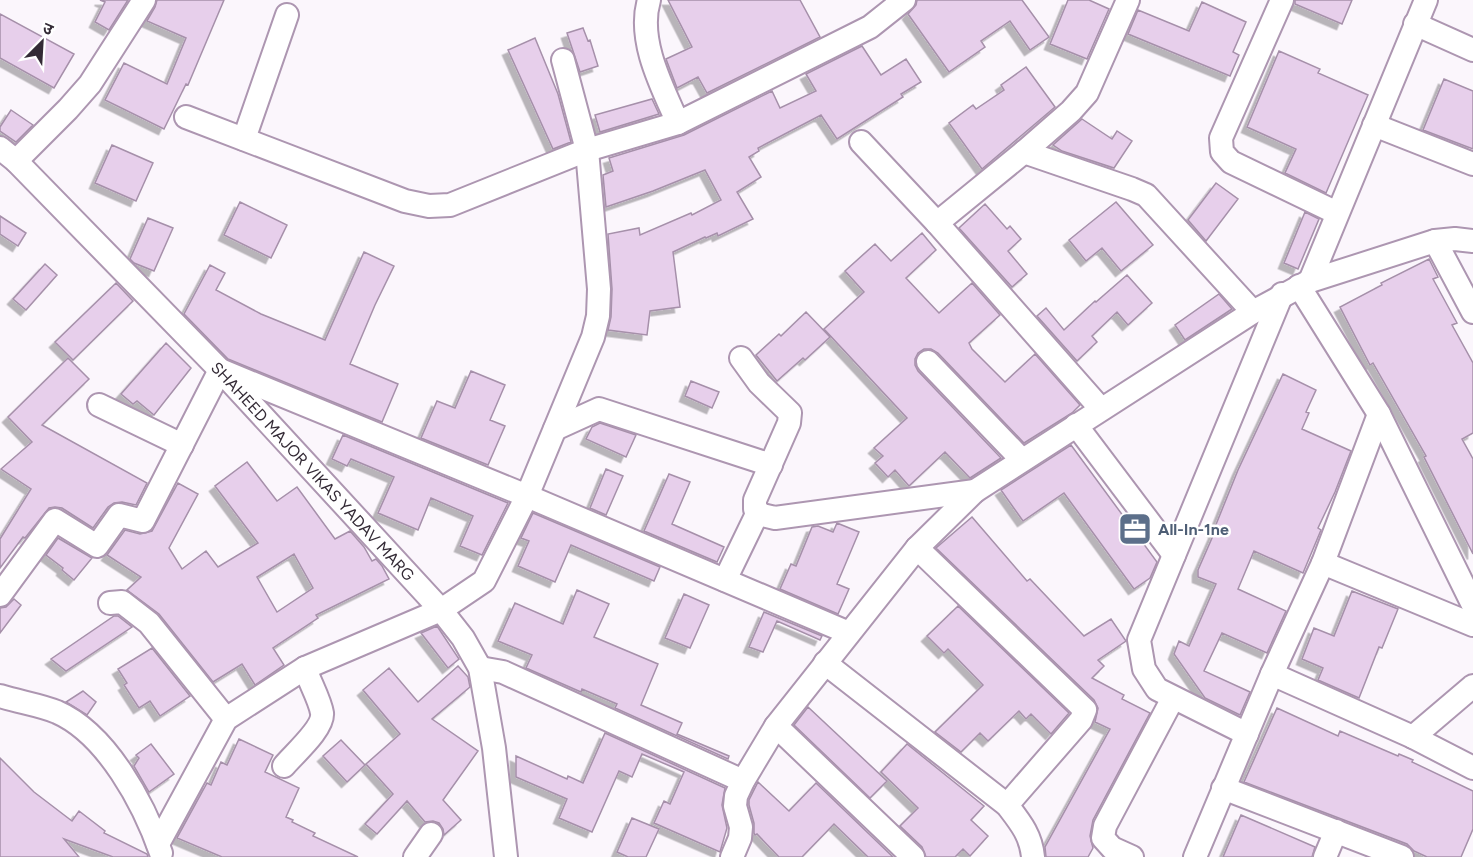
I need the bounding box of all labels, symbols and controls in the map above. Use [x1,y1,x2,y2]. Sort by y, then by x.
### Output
north arrow [12,12,72,72]
text: उ [40,18,57,40]
street label: SHAHEED MAJOR VIKAS YADAV MARG [208,358,419,584]
office icon: All-In-1ne [1117,511,1153,547]
place label: All-In-1ne [1158,520,1229,539]

